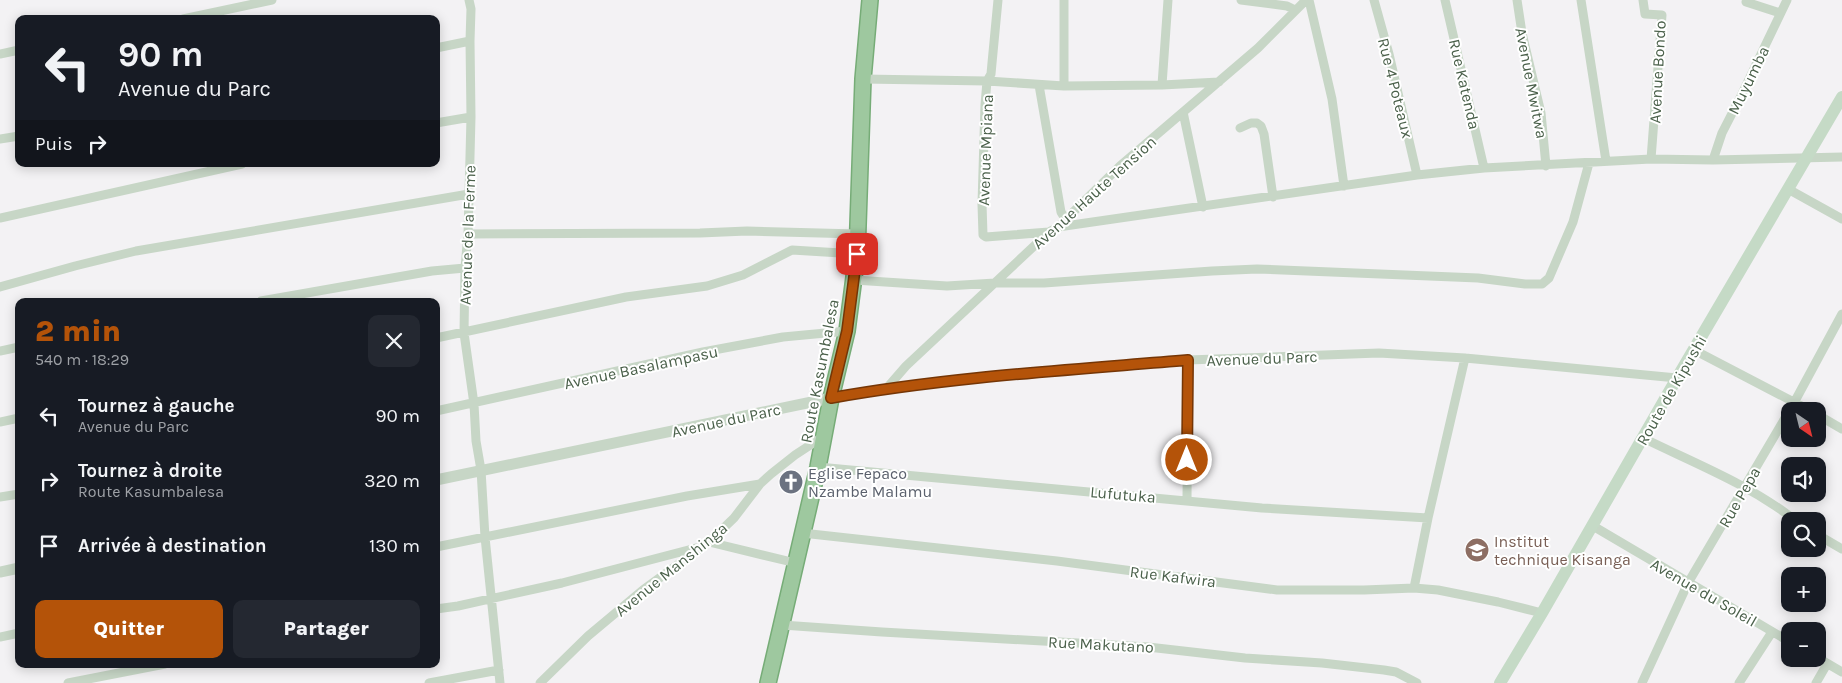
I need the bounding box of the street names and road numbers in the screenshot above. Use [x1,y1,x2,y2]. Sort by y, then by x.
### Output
street label: Avenue Bondo [1645,20,1670,124]
street label: Avenue Mwitwa [1511,26,1552,140]
street label: Rue 4 Poteaux [1374,36,1417,140]
street label: Rue Katenda [1445,37,1484,131]
street label: Muyumba [1724,43,1773,117]
street label: Avenue Mpiana [974,94,997,206]
street label: Avenue Haute Tension [1029,132,1160,253]
street label: Avenue de la Ferme [456,165,479,305]
street label: Route Kasumbalesa [796,298,843,445]
street label: Route de Kipushi [1632,332,1711,449]
street label: Avenue Basalampasu [562,342,720,393]
street label: Avenue du Parc [1206,347,1318,370]
street label: Avenue du Parc [670,400,782,441]
street label: Rue Pepa [1715,464,1764,531]
street label: Lufutuka [1089,482,1157,507]
street label: Avenue Manshinga [611,518,731,620]
street label: Avenue du Soleil [1647,554,1760,631]
street label: Rue Kafwira [1129,562,1217,591]
street label: Rue Makutano [1048,632,1154,657]

